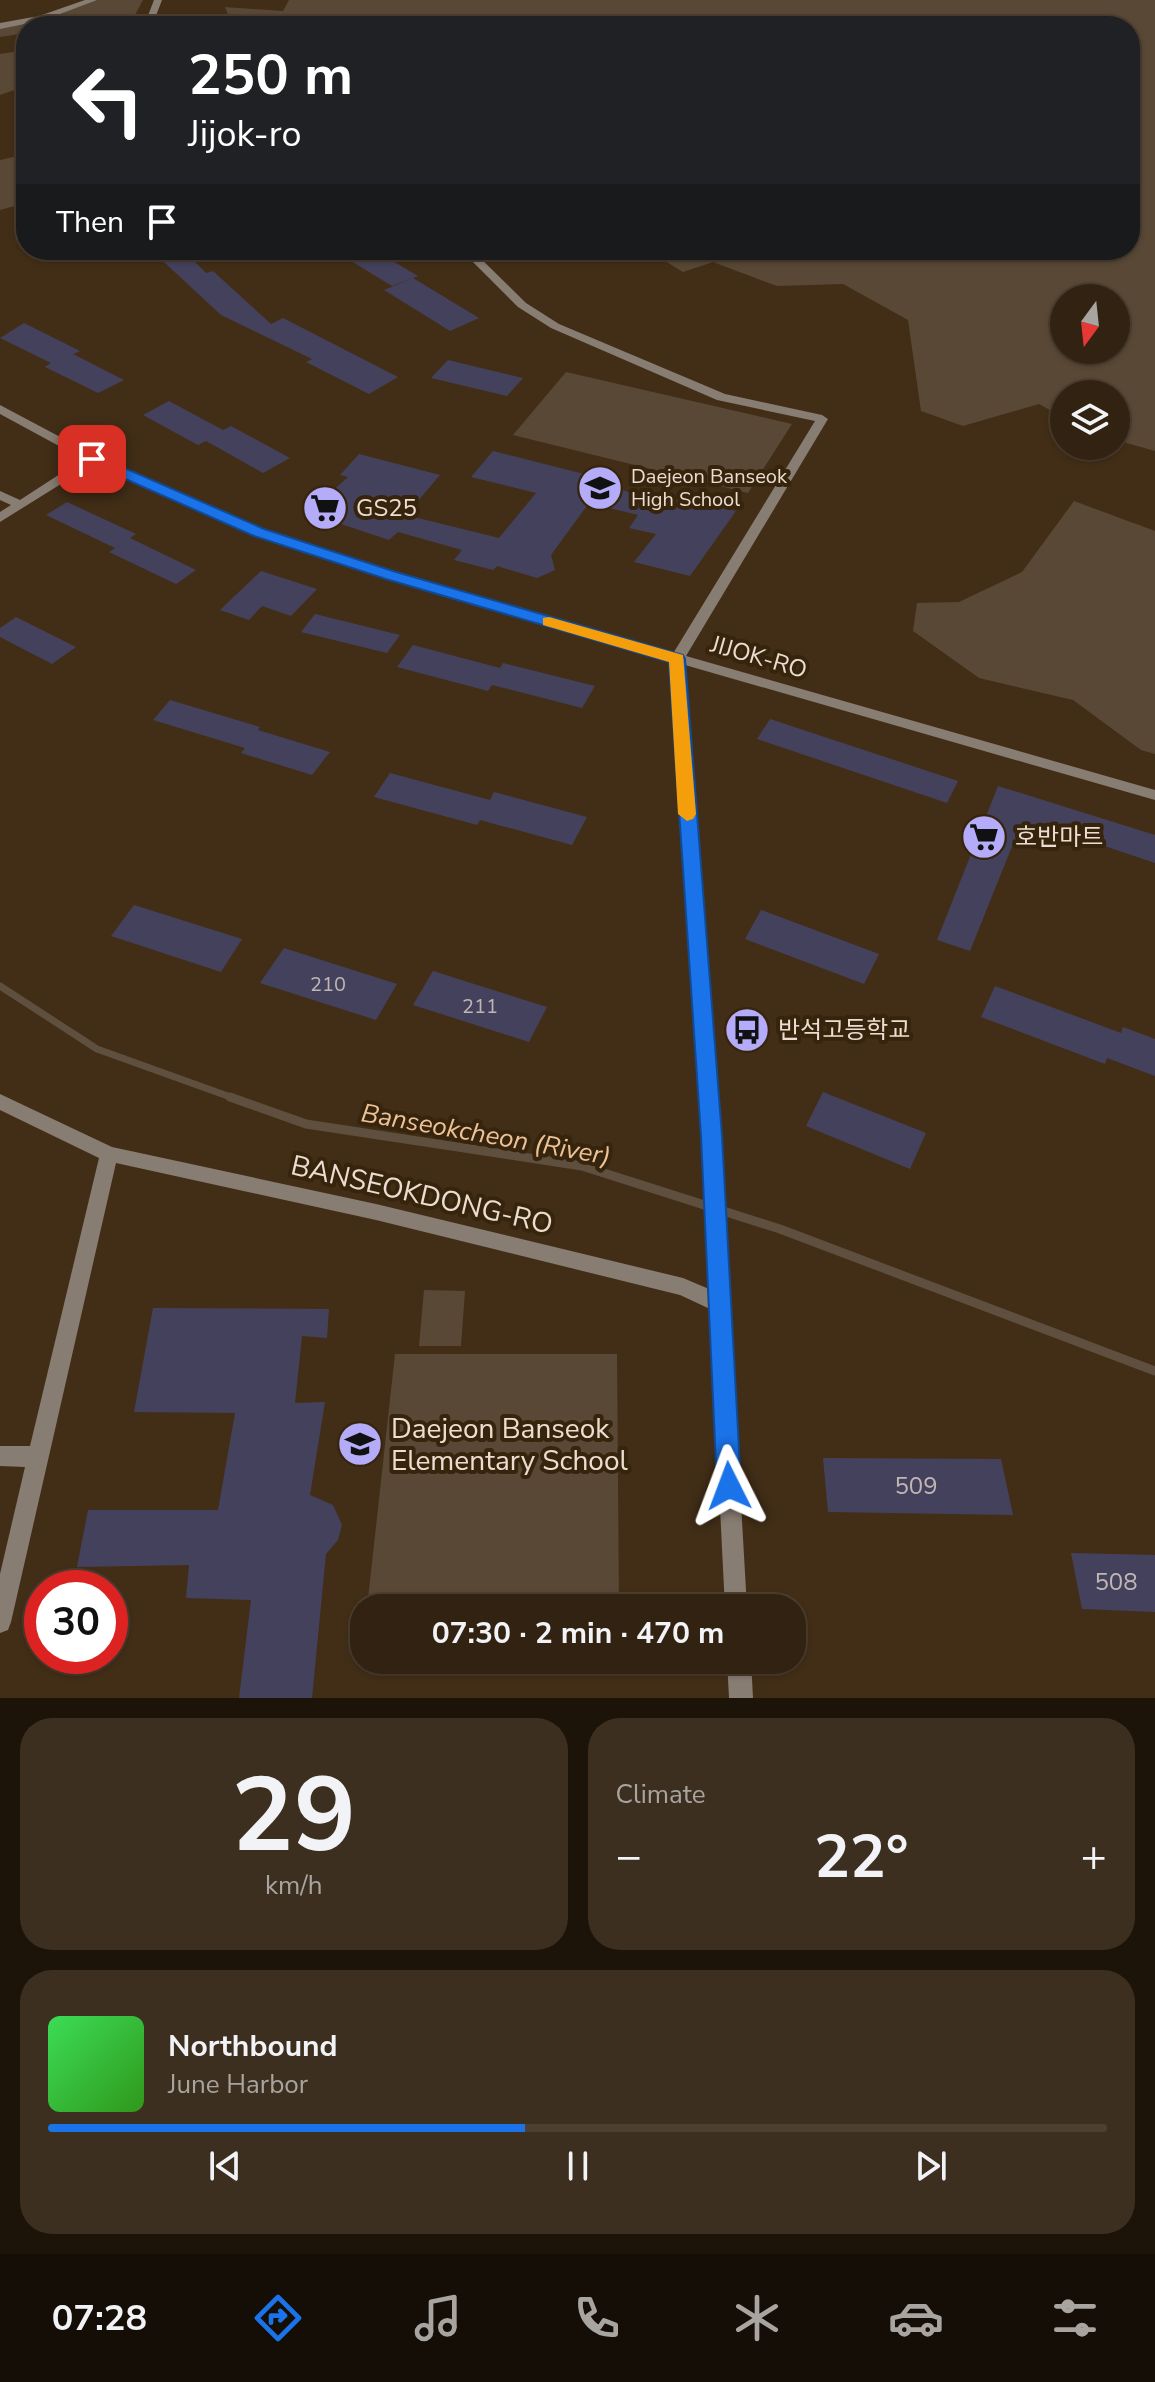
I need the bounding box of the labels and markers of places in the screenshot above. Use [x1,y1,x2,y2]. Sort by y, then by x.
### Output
pin [58,425,126,493]
place label: Daejeon Banseok High School [631,463,788,513]
school or university icon: Daejeon Banseok High School [576,464,624,512]
supermarket icon: GS25 [301,484,349,532]
place label: GS25 [356,492,417,524]
supermarket icon: 호반마트 [960,813,1008,861]
place label: 호반마트 [1015,821,1103,853]
bus stop icon: 반석고등학교 [723,1006,771,1054]
place label: 반석고등학교 [778,1014,910,1046]
place label: Daejeon Banseok Elementary School [391,1410,628,1480]
school or university icon: Daejeon Banseok Elementary School [336,1420,384,1468]

